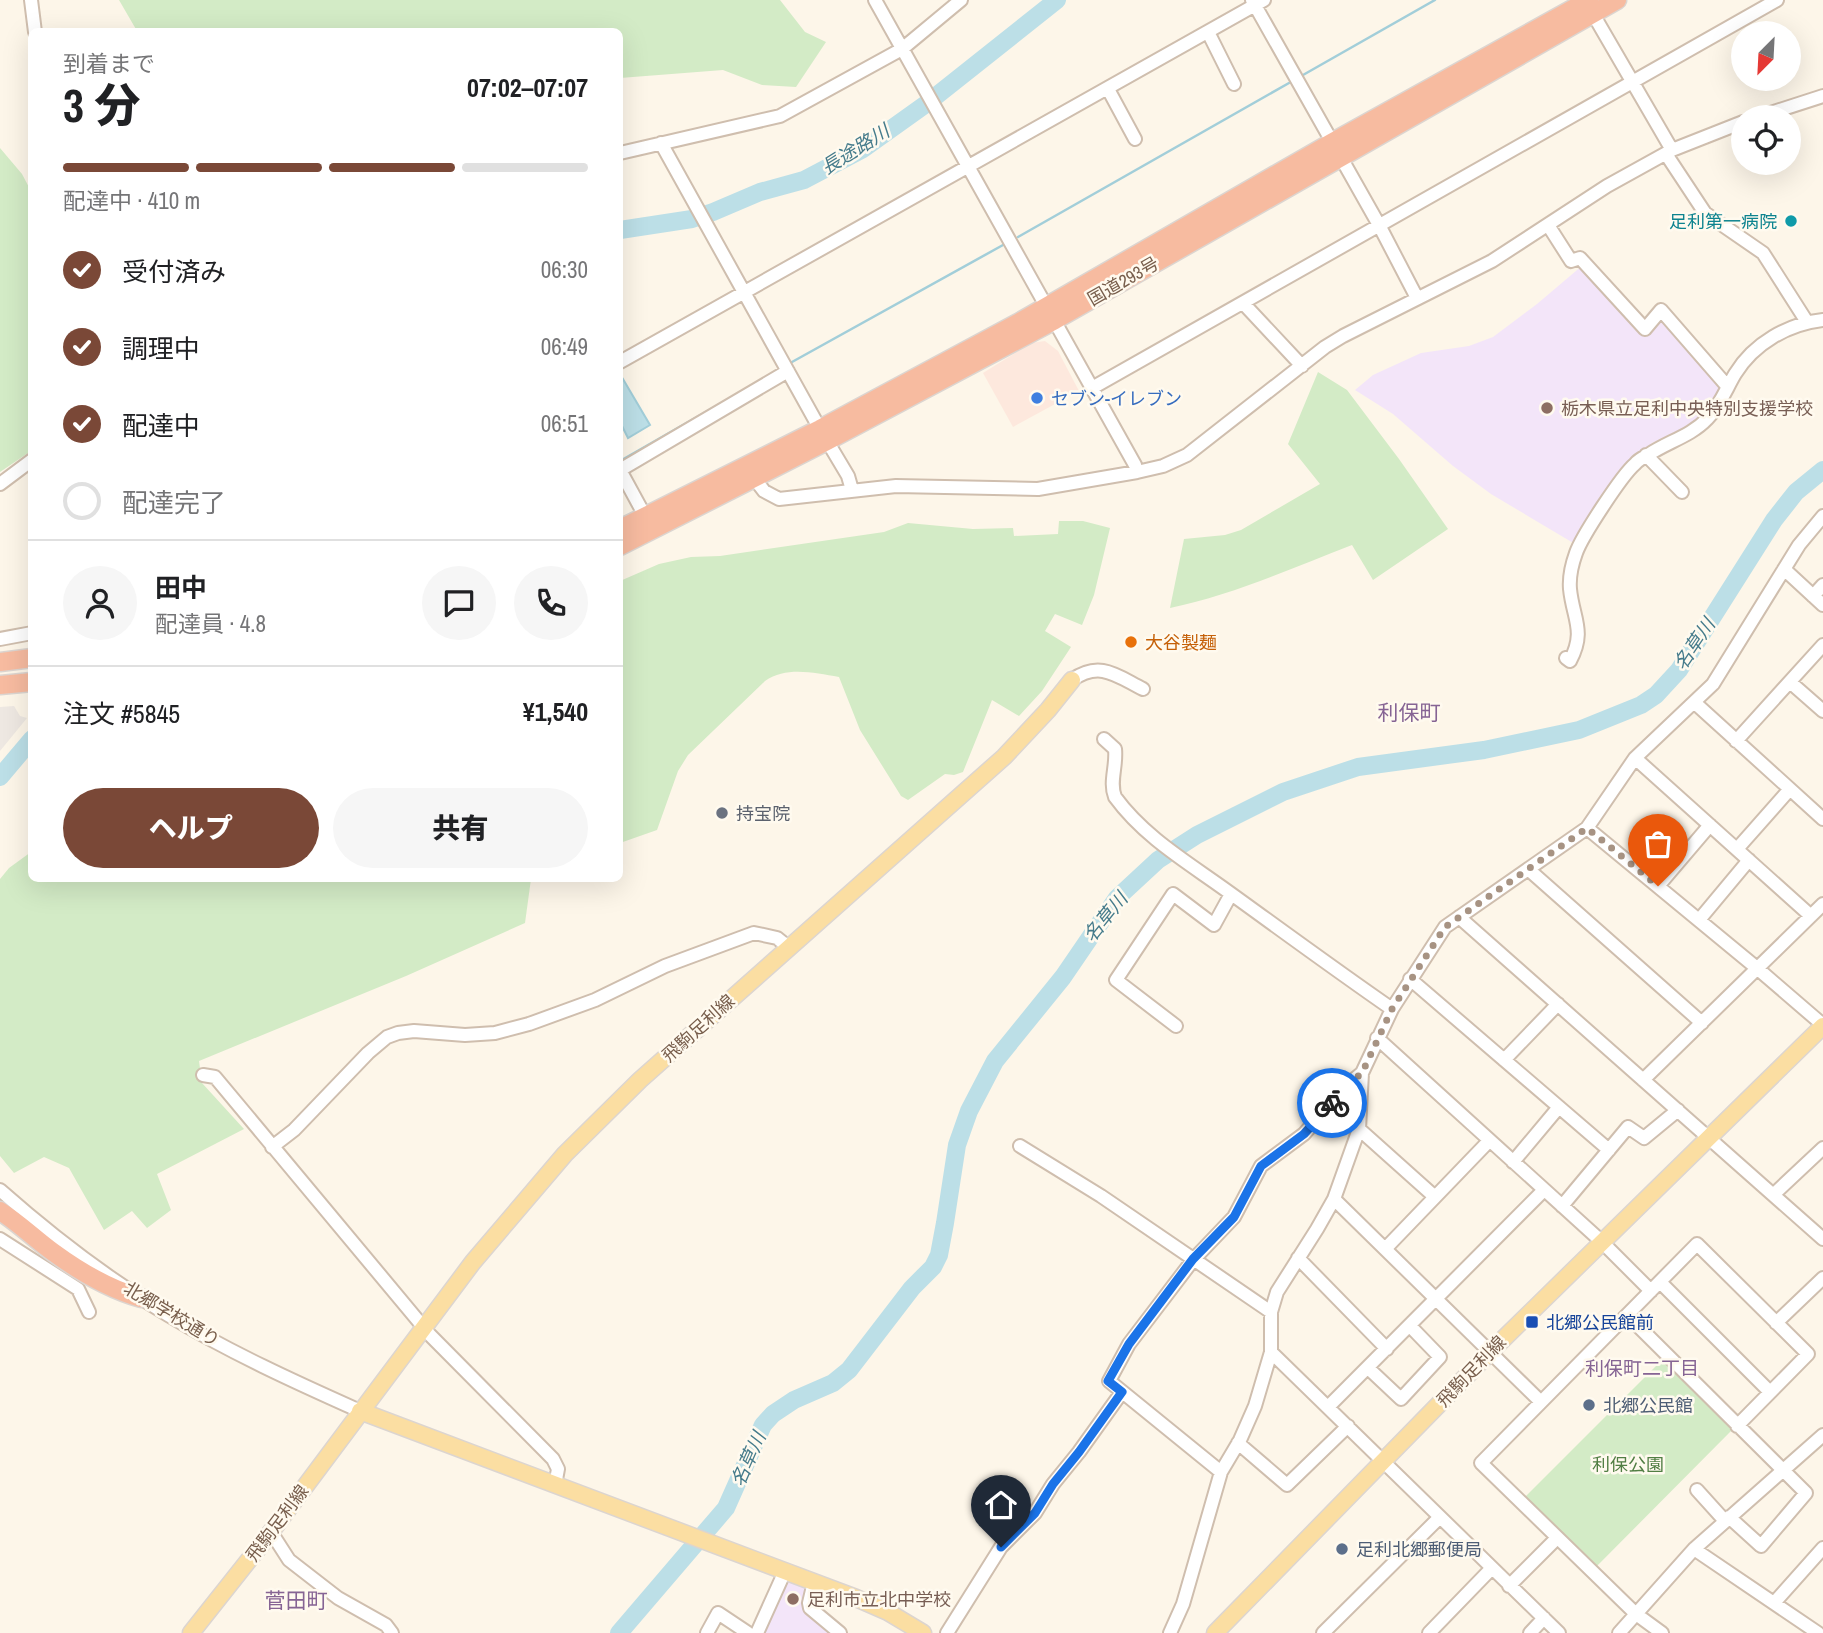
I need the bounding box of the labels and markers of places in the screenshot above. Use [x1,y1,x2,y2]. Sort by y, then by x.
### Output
place label: 足利第一病院 [1669,209,1777,234]
marker: 足利第一病院 [1783,213,1799,229]
place label: セブン-イレブン [1051,386,1182,411]
marker: セブン-イレブン [1029,390,1045,406]
place label: 栃木県立足利中央特別支援学校 [1561,396,1813,421]
marker: 栃木県立足利中央特別支援学校 [1539,400,1555,416]
place label: 大谷製麺 [1145,630,1217,655]
marker: 大谷製麺 [1123,634,1139,650]
place label: 持宝院 [736,801,790,826]
marker: 持宝院 [714,805,730,821]
pin [1628,814,1688,886]
place label: 北郷公民館前 [1546,1310,1654,1335]
marker: 北郷公民館前 [1524,1314,1540,1330]
place label: 北郷公民館 [1603,1393,1693,1418]
marker: 北郷公民館 [1581,1397,1597,1413]
pin [971,1475,1031,1547]
place label: 足利北郷郵便局 [1356,1537,1482,1562]
marker: 足利北郷郵便局 [1334,1541,1350,1557]
place label: 足利市立北中学校 [807,1587,951,1612]
marker: 足利市立北中学校 [785,1591,801,1607]

